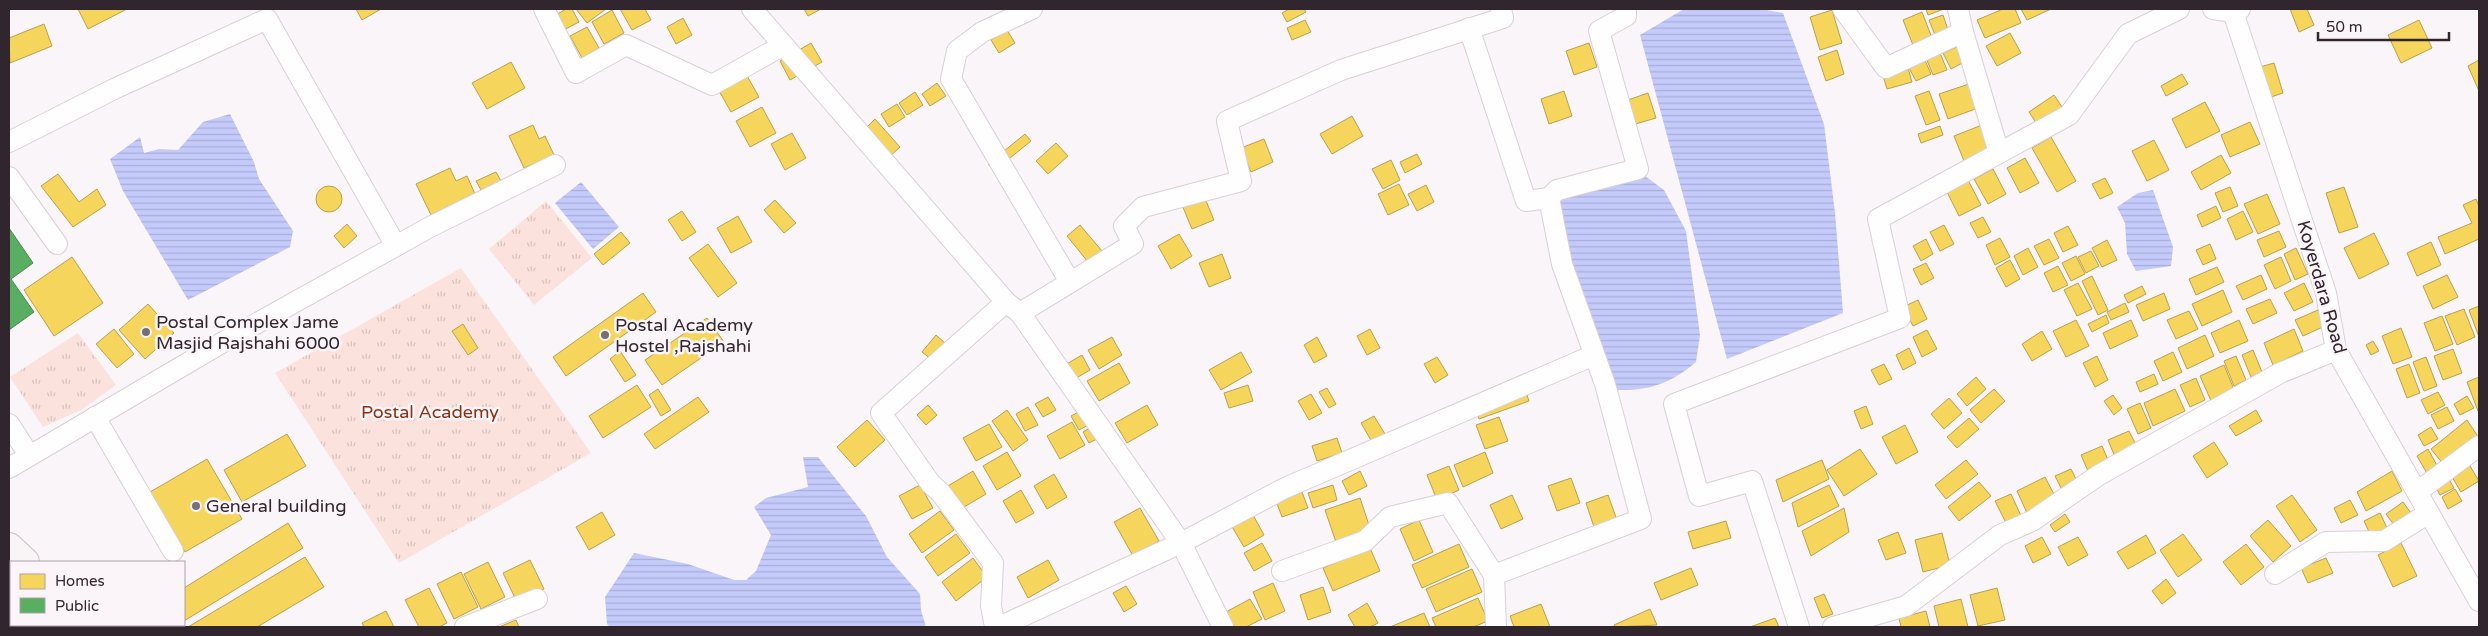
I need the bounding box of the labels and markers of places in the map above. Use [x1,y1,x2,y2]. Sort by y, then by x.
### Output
place label: Postal Complex Jame Masjid Rajshahi 6000 [156,311,340,354]
place label: Postal Academy Hostel ,Rajshahi [615,314,753,357]
marker: Postal Complex Jame Masjid Rajshahi 6000 [140,326,152,338]
marker: Postal Academy Hostel ,Rajshahi [599,329,611,341]
place label: General building [206,495,347,517]
marker: General building [190,500,202,512]

